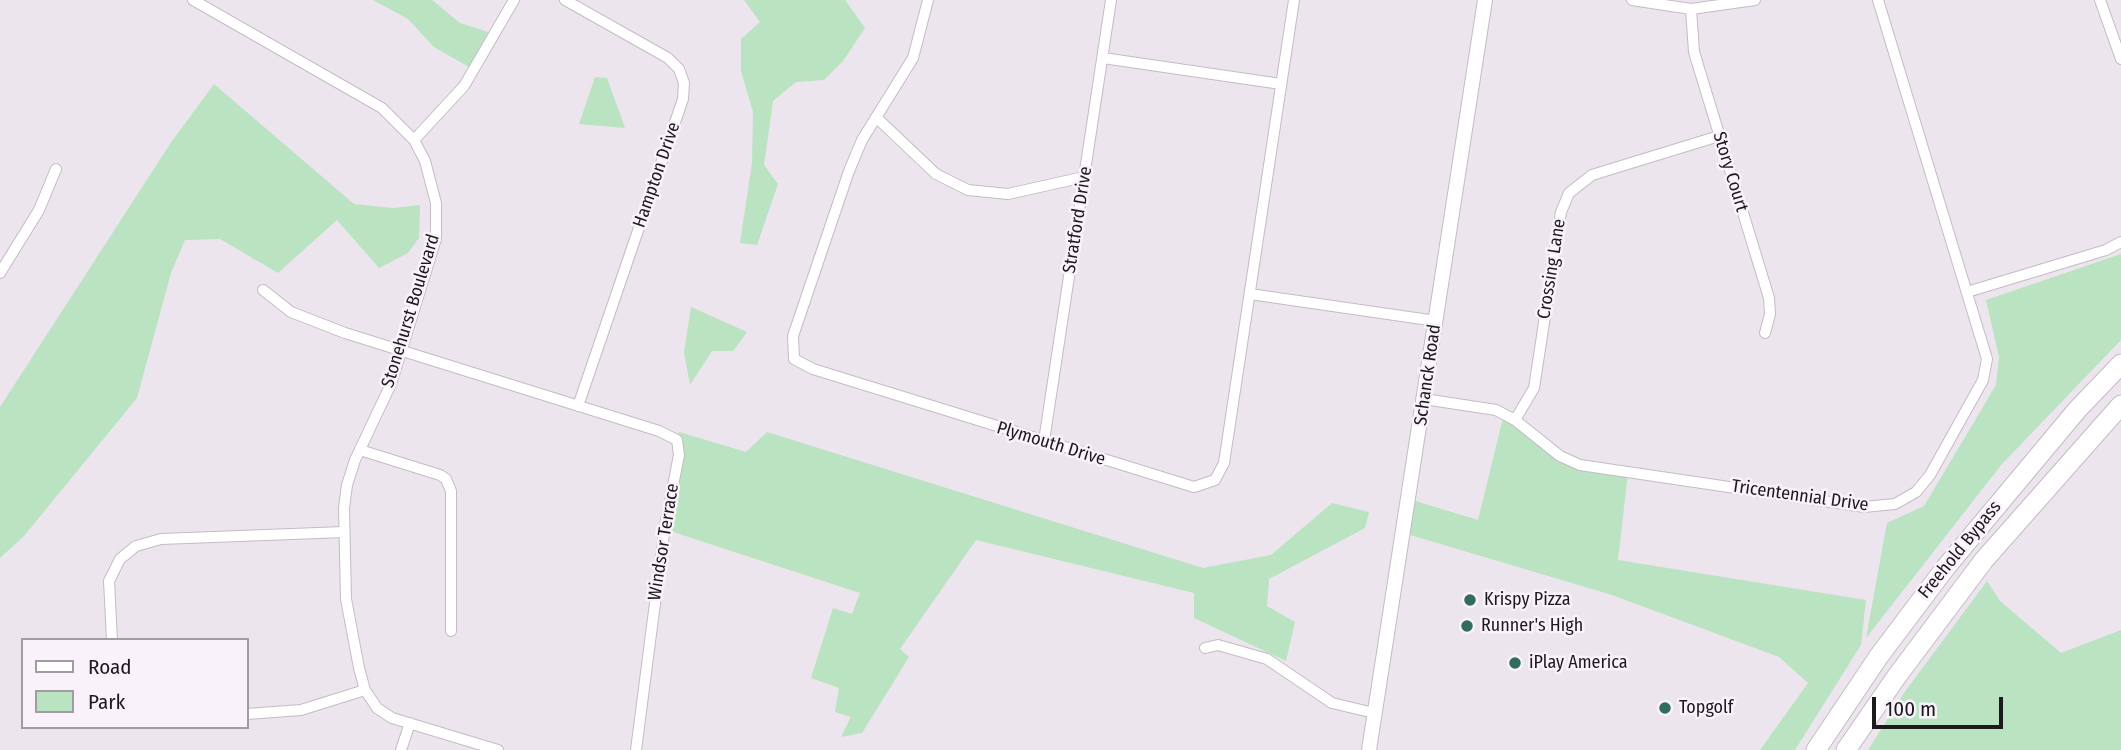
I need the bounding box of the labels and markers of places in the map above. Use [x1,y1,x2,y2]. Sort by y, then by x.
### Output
place label: Krispy Pizza [1484,589,1571,611]
marker: Krispy Pizza [1462,592,1478,608]
place label: Runner's High [1481,615,1583,637]
marker: Runner's High [1459,618,1475,634]
place label: iPlay America [1529,652,1628,674]
marker: iPlay America [1507,655,1523,671]
place label: Topgolf [1679,697,1733,719]
marker: Topgolf [1657,700,1673,716]

